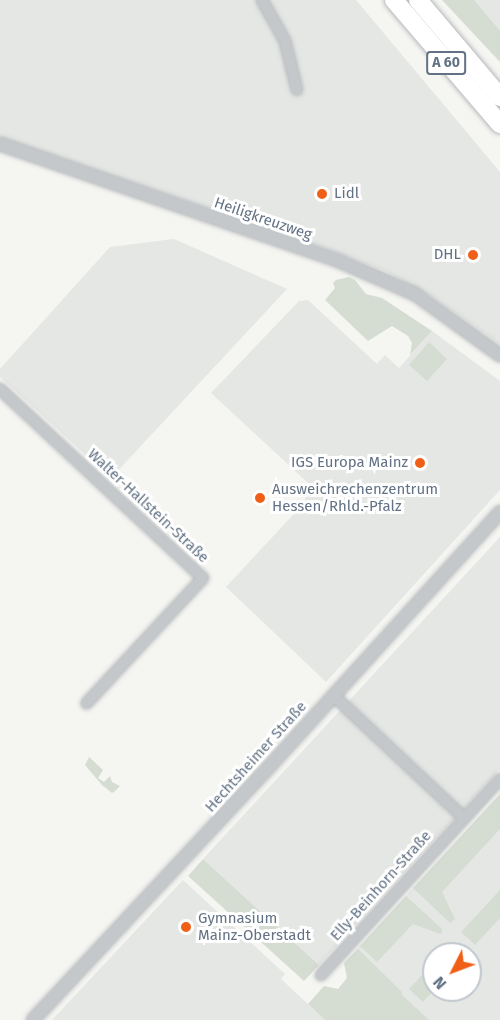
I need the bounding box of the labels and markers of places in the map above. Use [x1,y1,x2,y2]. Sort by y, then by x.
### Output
place label: Lidl [334,185,359,203]
marker: Lidl [315,187,329,201]
place label: DHL [434,246,461,264]
marker: DHL [466,248,480,262]
place label: IGS Europa Mainz [291,454,408,472]
marker: IGS Europa Mainz [413,456,427,470]
place label: Ausweichrechenzentrum Hessen/Rhld.-Pfalz [272,480,438,515]
marker: Ausweichrechenzentrum Hessen/Rhld.-Pfalz [253,491,267,505]
place label: Gymnasium Mainz-Oberstadt [198,909,311,944]
marker: Gymnasium Mainz-Oberstadt [179,920,193,934]

